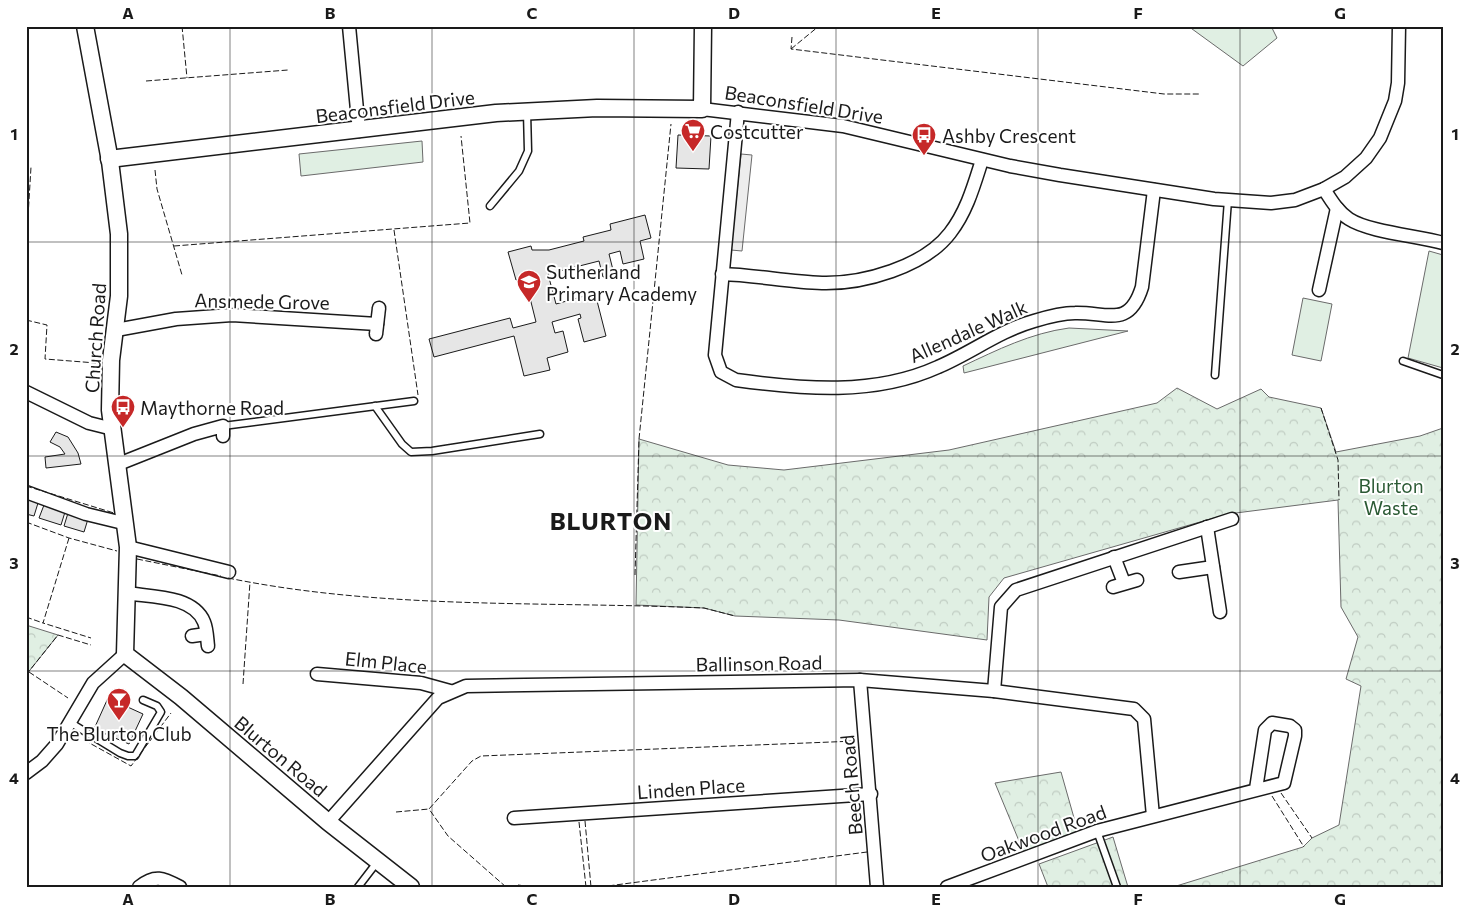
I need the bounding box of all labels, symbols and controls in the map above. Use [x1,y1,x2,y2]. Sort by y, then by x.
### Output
text: A [122,3,134,22]
text: B [325,3,336,22]
text: C [527,3,538,22]
text: D [728,3,740,22]
text: E [931,3,941,22]
text: F [1133,3,1143,22]
text: G [1334,3,1346,22]
street label: Beaconsfield Drive [723,80,885,128]
street label: Beaconsfield Drive [314,85,476,127]
supermarket icon: Costcutter [680,118,706,152]
place label: Costcutter [710,120,804,143]
bus stop icon: Ashby Crescent [911,122,937,156]
text: 1 [10,124,18,143]
place label: Ashby Crescent [942,124,1076,147]
text: 1 [1451,124,1459,143]
place label: Sutherland Primary Academy [546,260,697,305]
school or university icon: Sutherland Primary Academy [516,269,542,303]
street label: Church Road [80,282,110,394]
street label: Ansmede Grove [194,288,330,314]
street label: Allendale Walk [906,295,1030,367]
text: 2 [9,339,19,358]
text: 2 [1450,339,1460,358]
bus stop icon: Maythorne Road [110,394,136,428]
place label: Maythorne Road [140,396,284,419]
park label: Blurton Waste [1358,474,1424,519]
district label: BLURTON [550,506,672,535]
text: 3 [9,553,19,572]
text: 3 [1450,553,1460,572]
street label: Elm Place [344,646,428,678]
street label: Ballinson Road [696,650,822,676]
bar icon: The Blurton Club [106,687,132,721]
street label: Blurton Road [230,711,332,801]
place label: The Blurton Club [46,722,192,745]
street label: Beech Road [835,734,867,836]
text: 4 [9,768,19,787]
text: 4 [1450,768,1460,787]
street label: Linden Place [636,773,746,803]
street label: Oakwood Road [977,800,1109,866]
text: A [122,889,134,908]
text: B [325,889,336,908]
text: C [527,889,538,908]
text: D [728,889,740,908]
text: E [931,889,941,908]
text: F [1133,889,1143,908]
text: G [1334,889,1346,908]

